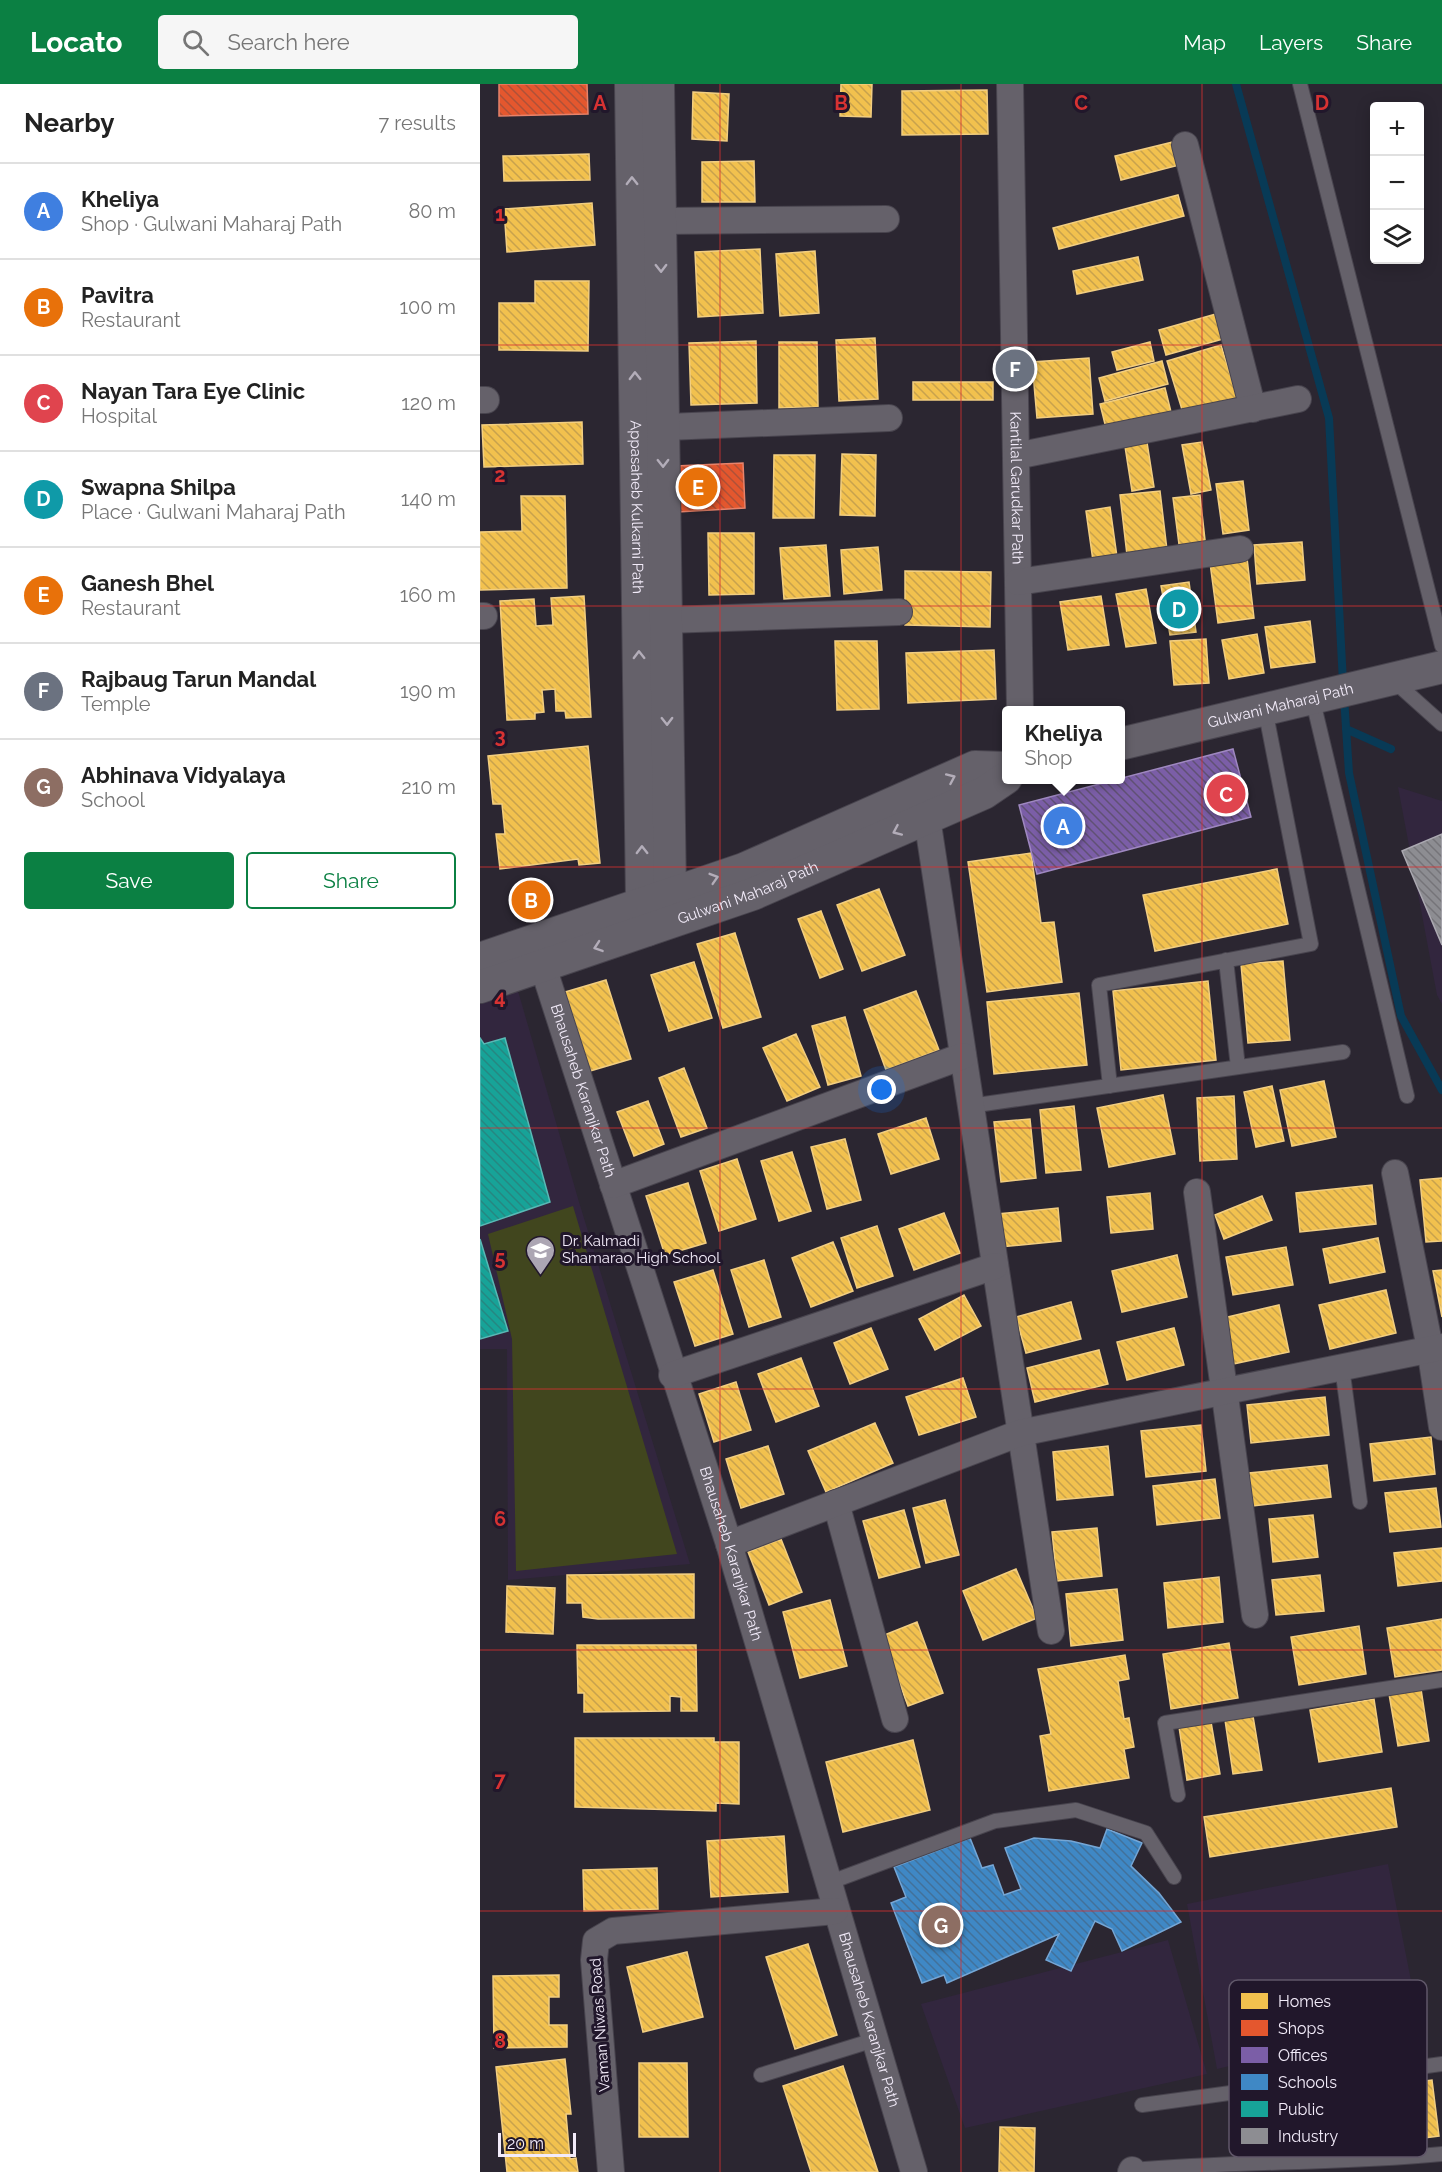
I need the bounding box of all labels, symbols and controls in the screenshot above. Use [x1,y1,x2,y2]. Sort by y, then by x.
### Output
search box [158,15,578,69]
text: Locato [30,26,122,59]
icon: search [179,26,212,59]
text: Search here [227,29,350,55]
text: Map [1183,30,1226,55]
text: Layers [1259,30,1323,55]
text: Share [1356,30,1412,55]
text: A [593,91,607,115]
text: B [834,91,848,115]
text: C [1074,91,1088,115]
text: D [1315,91,1329,115]
map controls [1370,102,1424,264]
button: + [1370,102,1424,156]
text: Nearby [24,108,114,138]
text: 7 results [378,111,456,135]
button: − [1370,156,1424,210]
one-way arrow [626,177,638,186]
text: Kheliya [81,186,159,212]
text: A [37,199,50,223]
text: 80 m [408,199,456,223]
text: 1 [495,202,505,226]
button: layers [1370,210,1424,264]
text: Shop · Gulwani Maharaj Path [81,212,342,236]
one-way arrow [655,264,667,273]
text: Pavitra [81,282,154,308]
text: B [37,295,50,319]
text: 100 m [399,295,456,319]
text: Restaurant [81,308,181,332]
pin: F [996,346,1034,392]
one-way arrow [629,372,641,381]
text: Nayan Tara Eye Clinic [81,378,305,404]
text: C [37,391,50,415]
text: 120 m [401,391,456,415]
text: Hospital [81,404,157,428]
street label: Kantilal Garudkar Path [1006,411,1027,565]
street label: Appasaheb Kulkarni Path [627,420,647,594]
one-way arrow [657,459,670,468]
text: 2 [494,463,506,487]
pin: E [678,464,718,510]
text: Swapna Shilpa [81,474,236,500]
text: D [36,487,51,511]
text: 140 m [401,487,456,511]
text: Place · Gulwani Maharaj Path [81,500,346,524]
text: Ganesh Bhel [81,570,214,596]
text: E [37,583,50,607]
text: 160 m [400,583,456,607]
pin: D [1160,586,1198,632]
text: Restaurant [81,596,181,620]
one-way arrow [633,651,645,660]
text: Rajbaug Tarun Mandal [81,666,316,692]
text: F [38,679,49,703]
text: 190 m [400,679,456,703]
street label: Gulwani Maharaj Path [1206,679,1355,732]
text: Temple [81,692,151,716]
popup [1002,706,1125,784]
one-way arrow [661,717,673,726]
text: Kheliya [1024,720,1103,746]
text: 3 [494,724,506,748]
text: Shop [1024,746,1072,770]
text: Abhinava Vidyalaya [81,762,286,788]
pin: C [1206,772,1246,816]
one-way arrow [945,773,956,785]
text: G [36,775,51,799]
text: 210 m [401,775,456,799]
text: School [81,788,145,812]
pin: A [1044,804,1082,848]
one-way arrow [892,824,903,836]
one-way arrow [636,846,648,855]
button: Save [24,852,234,909]
button: Share [246,852,456,909]
street label: Gulwani Maharaj Path [675,858,821,928]
one-way arrow [708,873,719,885]
pin: B [512,878,550,922]
one-way arrow [593,939,604,952]
text: 4 [494,985,506,1009]
street label: Bhausaheb Karanjkar Path [547,1002,619,1180]
your location [867,1075,896,1104]
place label: Dr. Kalmadi Shamarao High School [562,1232,721,1267]
school or university icon: Dr. Kalmadi Shamarao High School [525,1234,557,1276]
text: 5 [494,1246,506,1270]
street label: Bhausaheb Karanjkar Path [696,1464,766,1643]
text: 6 [494,1507,506,1531]
text: 7 [494,1768,506,1792]
pin: G [922,1902,960,1948]
street label: Bhausaheb Karanjkar Path [835,1930,903,2109]
street label: Vaman Niwas Road [586,1957,614,2093]
legend [1229,1980,1427,2157]
text: Homes [1278,1992,1331,2011]
text: Shops [1278,2019,1324,2038]
text: 8 [494,2029,506,2053]
text: Offices [1278,2046,1328,2065]
text: Schools [1278,2073,1337,2092]
text: Public [1278,2100,1324,2119]
text: Industry [1278,2127,1338,2146]
scale bar [498,2130,576,2158]
text: 20 m [507,2134,544,2153]

